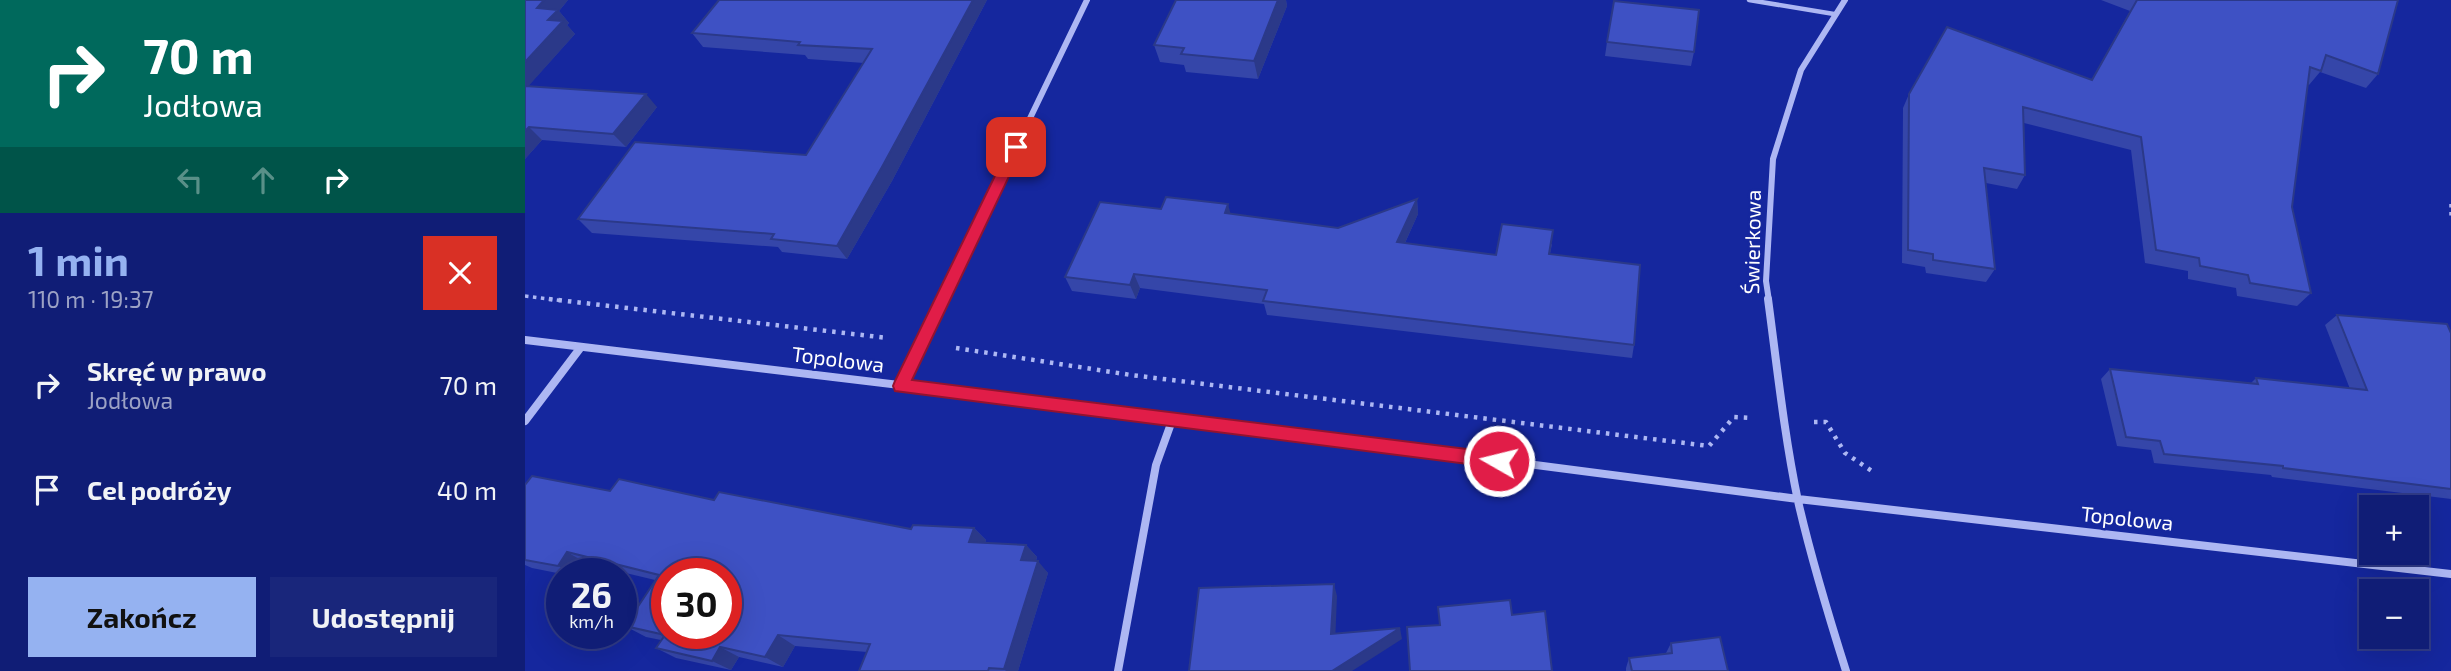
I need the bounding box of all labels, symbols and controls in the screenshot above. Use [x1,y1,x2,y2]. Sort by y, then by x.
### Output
text: 70 m [143,25,254,84]
icon: right [28,28,119,119]
text: Jodłowa [143,85,263,123]
pin [986,117,1046,177]
icon: arrive [997,128,1035,166]
icon: left [171,161,209,199]
icon: ahead [244,161,282,199]
icon: right [317,161,355,199]
street label: Świerkowa [1738,189,1765,295]
text: 1 min [28,234,129,284]
button: close [423,236,497,310]
text: 110 m · 19:37 [28,285,153,313]
street label: Topolowa [791,340,886,377]
text: Skręć w prawo [87,355,267,386]
icon: right [28,366,66,404]
text: 70 m [439,369,497,400]
text: Jodłowa [87,386,173,414]
position arrow [1462,424,1536,498]
icon: arrive [28,471,66,509]
text: Cel podróży [87,474,232,505]
text: 40 m [437,474,497,505]
map controls [2359,495,2429,649]
button: + [2359,495,2429,565]
street label: Topolowa [2080,500,2175,535]
speed limit sign: 30 [651,558,742,649]
text: 26 [571,573,612,615]
button: Zakończ [28,577,256,657]
button: Udostępnij [270,577,497,657]
button: − [2359,579,2429,649]
text: km/h [569,610,614,632]

